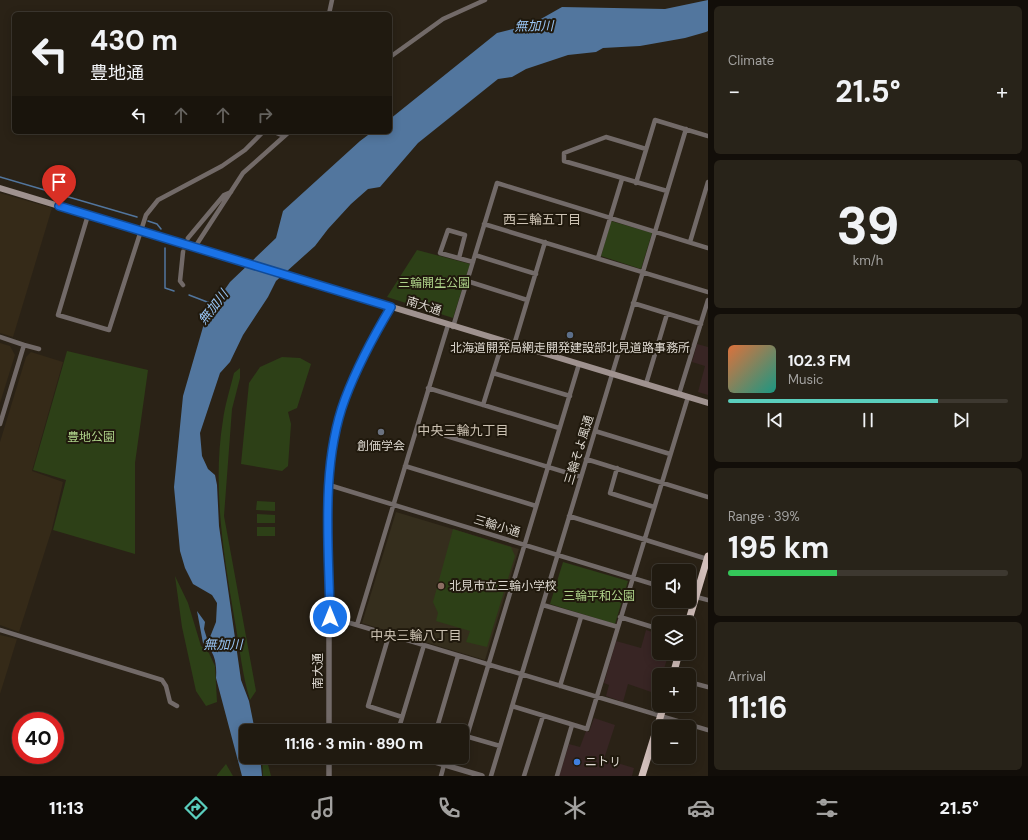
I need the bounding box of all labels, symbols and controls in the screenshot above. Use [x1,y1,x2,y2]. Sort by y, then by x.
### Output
water label: 無加川 [514,17,556,35]
text: 430 m [90,22,178,59]
icon: left [24,28,76,80]
text: Climate [728,52,774,69]
text: 豊地通 [90,61,144,85]
text: 21.5° [835,72,901,111]
text: − [728,77,740,106]
text: + [996,77,1008,106]
icon: left [128,104,150,126]
icon: ahead [170,104,192,126]
icon: ahead [212,104,234,126]
icon: right [254,104,276,126]
pin [42,165,76,206]
icon: arrive [48,171,70,193]
text: 39 [836,192,900,260]
district label: 西三輪五丁目 [503,211,581,228]
text: km/h [853,252,883,269]
park label: 三輪開生公園 [398,275,470,291]
water label: 無加川 [194,285,233,328]
street label: 南大通 [404,293,444,319]
marker: 北海道開発局網走開発建設部北見道路事務所 [565,330,575,340]
place label: 北海道開発局網走開発建設部北見道路事務所 [450,340,690,356]
text: 102.3 FM [788,351,851,371]
text: Music [788,371,823,388]
icon: previous [764,409,786,431]
icon: pause [857,409,879,431]
icon: next [950,409,972,431]
street label: 三輪そよ風通 [561,413,597,487]
district label: 中央三輪九丁目 [417,422,509,439]
marker: 創価学会 [376,427,386,437]
park label: 豊地公園 [67,429,115,445]
place label: 創価学会 [357,438,405,454]
text: Range · 39% [728,508,800,525]
street label: 三輪小通 [472,511,522,541]
text: 195 km [728,528,829,567]
map controls [652,564,696,764]
button: sound [652,564,696,608]
place label: 北見市立三輪小学校 [449,578,557,594]
marker: 北見市立三輪小学校 [436,581,446,591]
park label: 三輪平和公園 [563,588,635,604]
position arrow [309,596,351,638]
button: layers [652,616,696,660]
district label: 中央三輪八丁目 [370,627,462,644]
water label: 無加川 [203,636,244,653]
street label: 南大通 [310,653,326,689]
button: + [652,668,696,712]
text: Arrival [728,668,766,685]
text: 11:16 [728,688,787,727]
speed limit sign: 40 [12,712,64,764]
button: − [652,720,696,764]
text: 11:16 · 3 min · 890 m [285,734,423,754]
place label: ニトリ [585,754,621,770]
marker: ニトリ [572,757,582,767]
icon: directions [182,794,210,822]
icon: music [309,794,337,822]
icon: phone [435,794,463,822]
icon: climate [561,794,589,822]
icon: car [687,794,715,822]
icon: filters [813,794,841,822]
text: 11:13 [49,796,84,820]
text: 21.5° [940,796,979,820]

